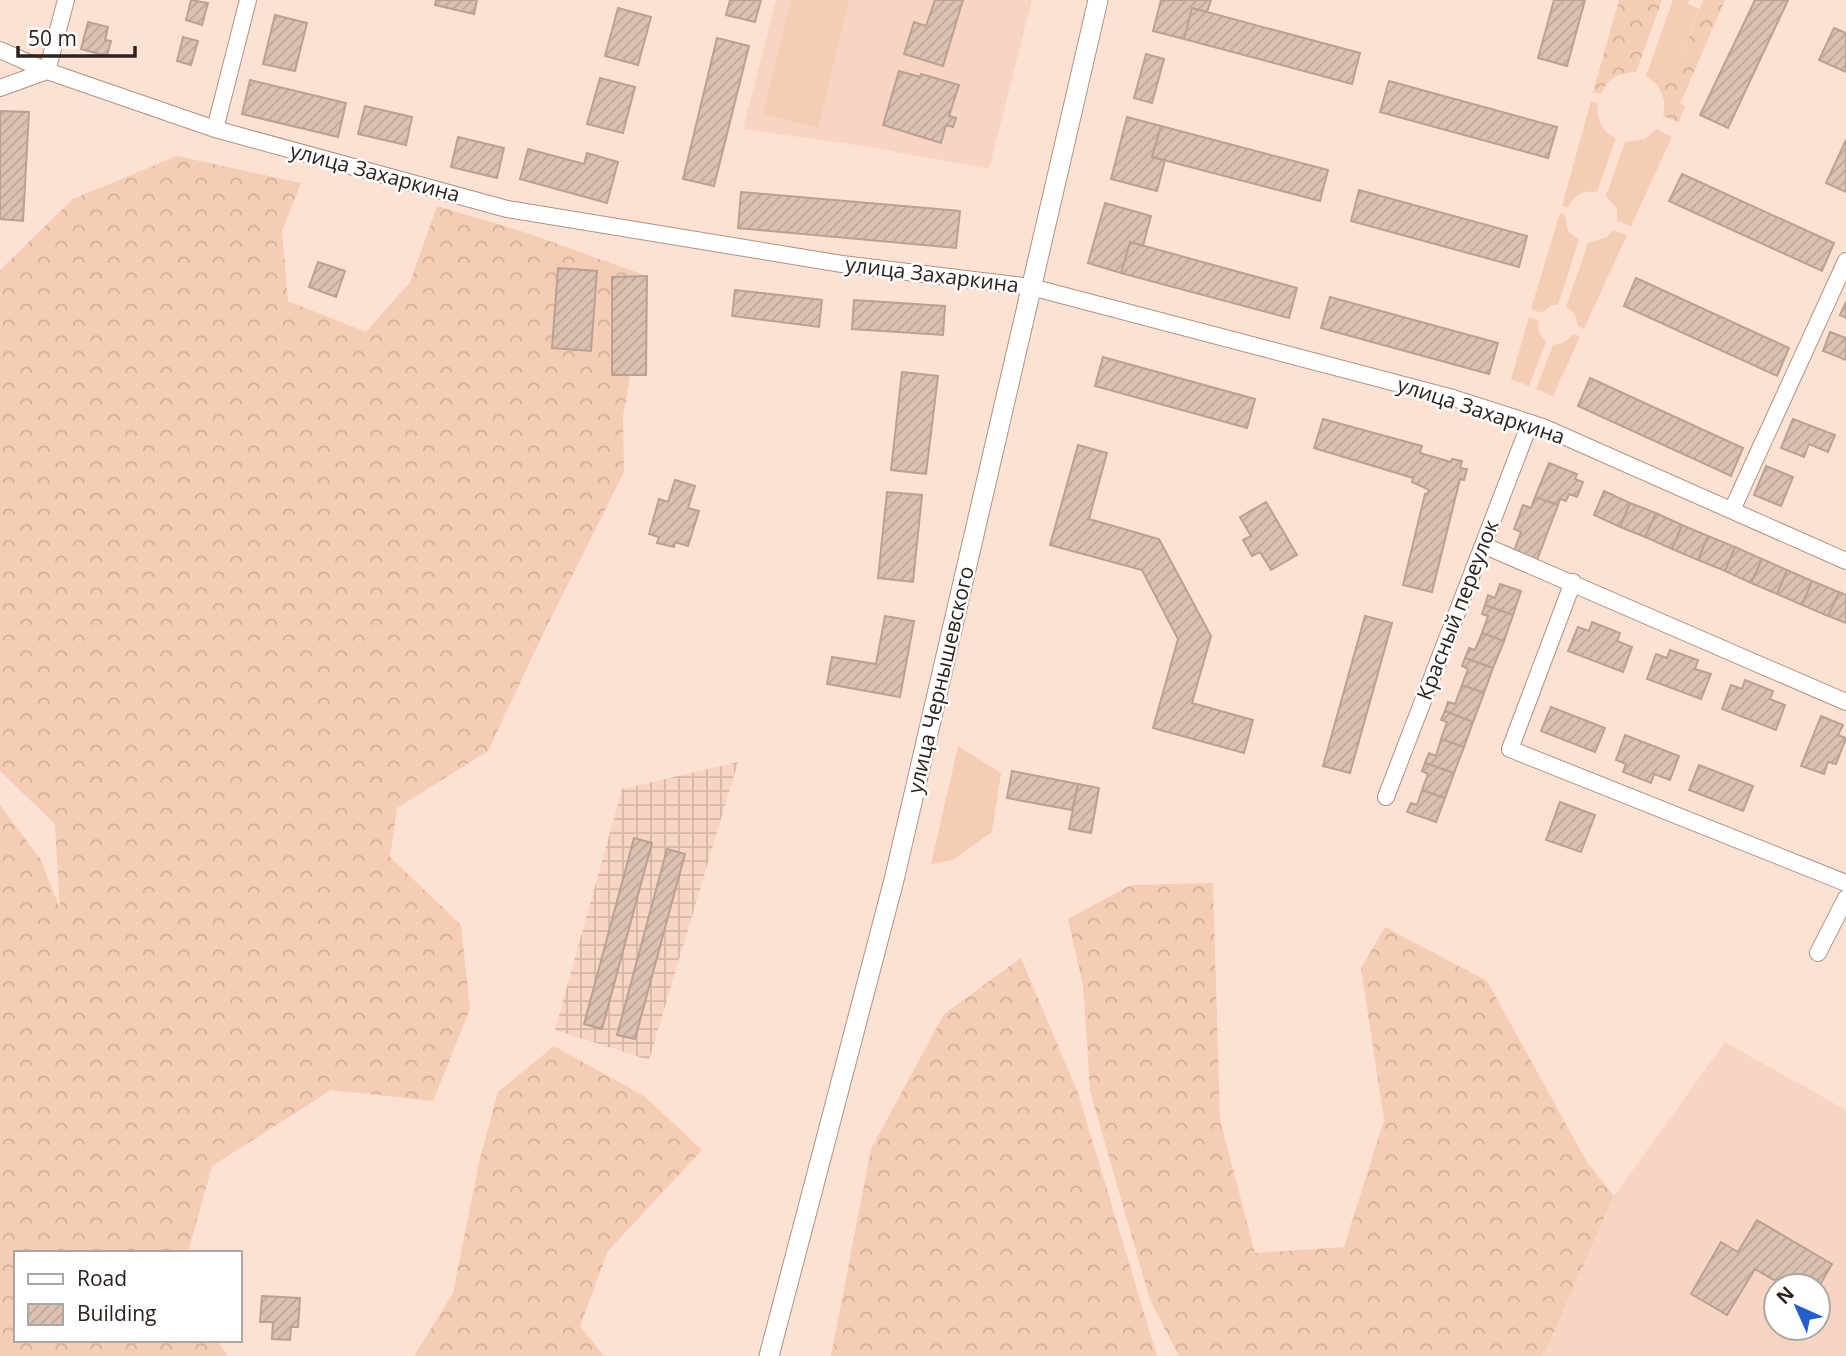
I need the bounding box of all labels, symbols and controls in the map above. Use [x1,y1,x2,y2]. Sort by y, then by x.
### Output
scale bar [18,14,135,58]
text: 50 m [28,24,77,52]
street label: улица Захаркина [287,136,463,208]
street label: улица Захаркина [844,249,1021,299]
street label: улица Захаркина [1394,370,1569,450]
street label: Красный переулок [1410,515,1504,704]
street label: улица Чернышевского [900,563,980,796]
legend [14,1251,242,1342]
text: Road [77,1264,127,1292]
north arrow [1762,1272,1832,1342]
text: N [1770,1280,1800,1310]
text: Building [77,1299,156,1327]

